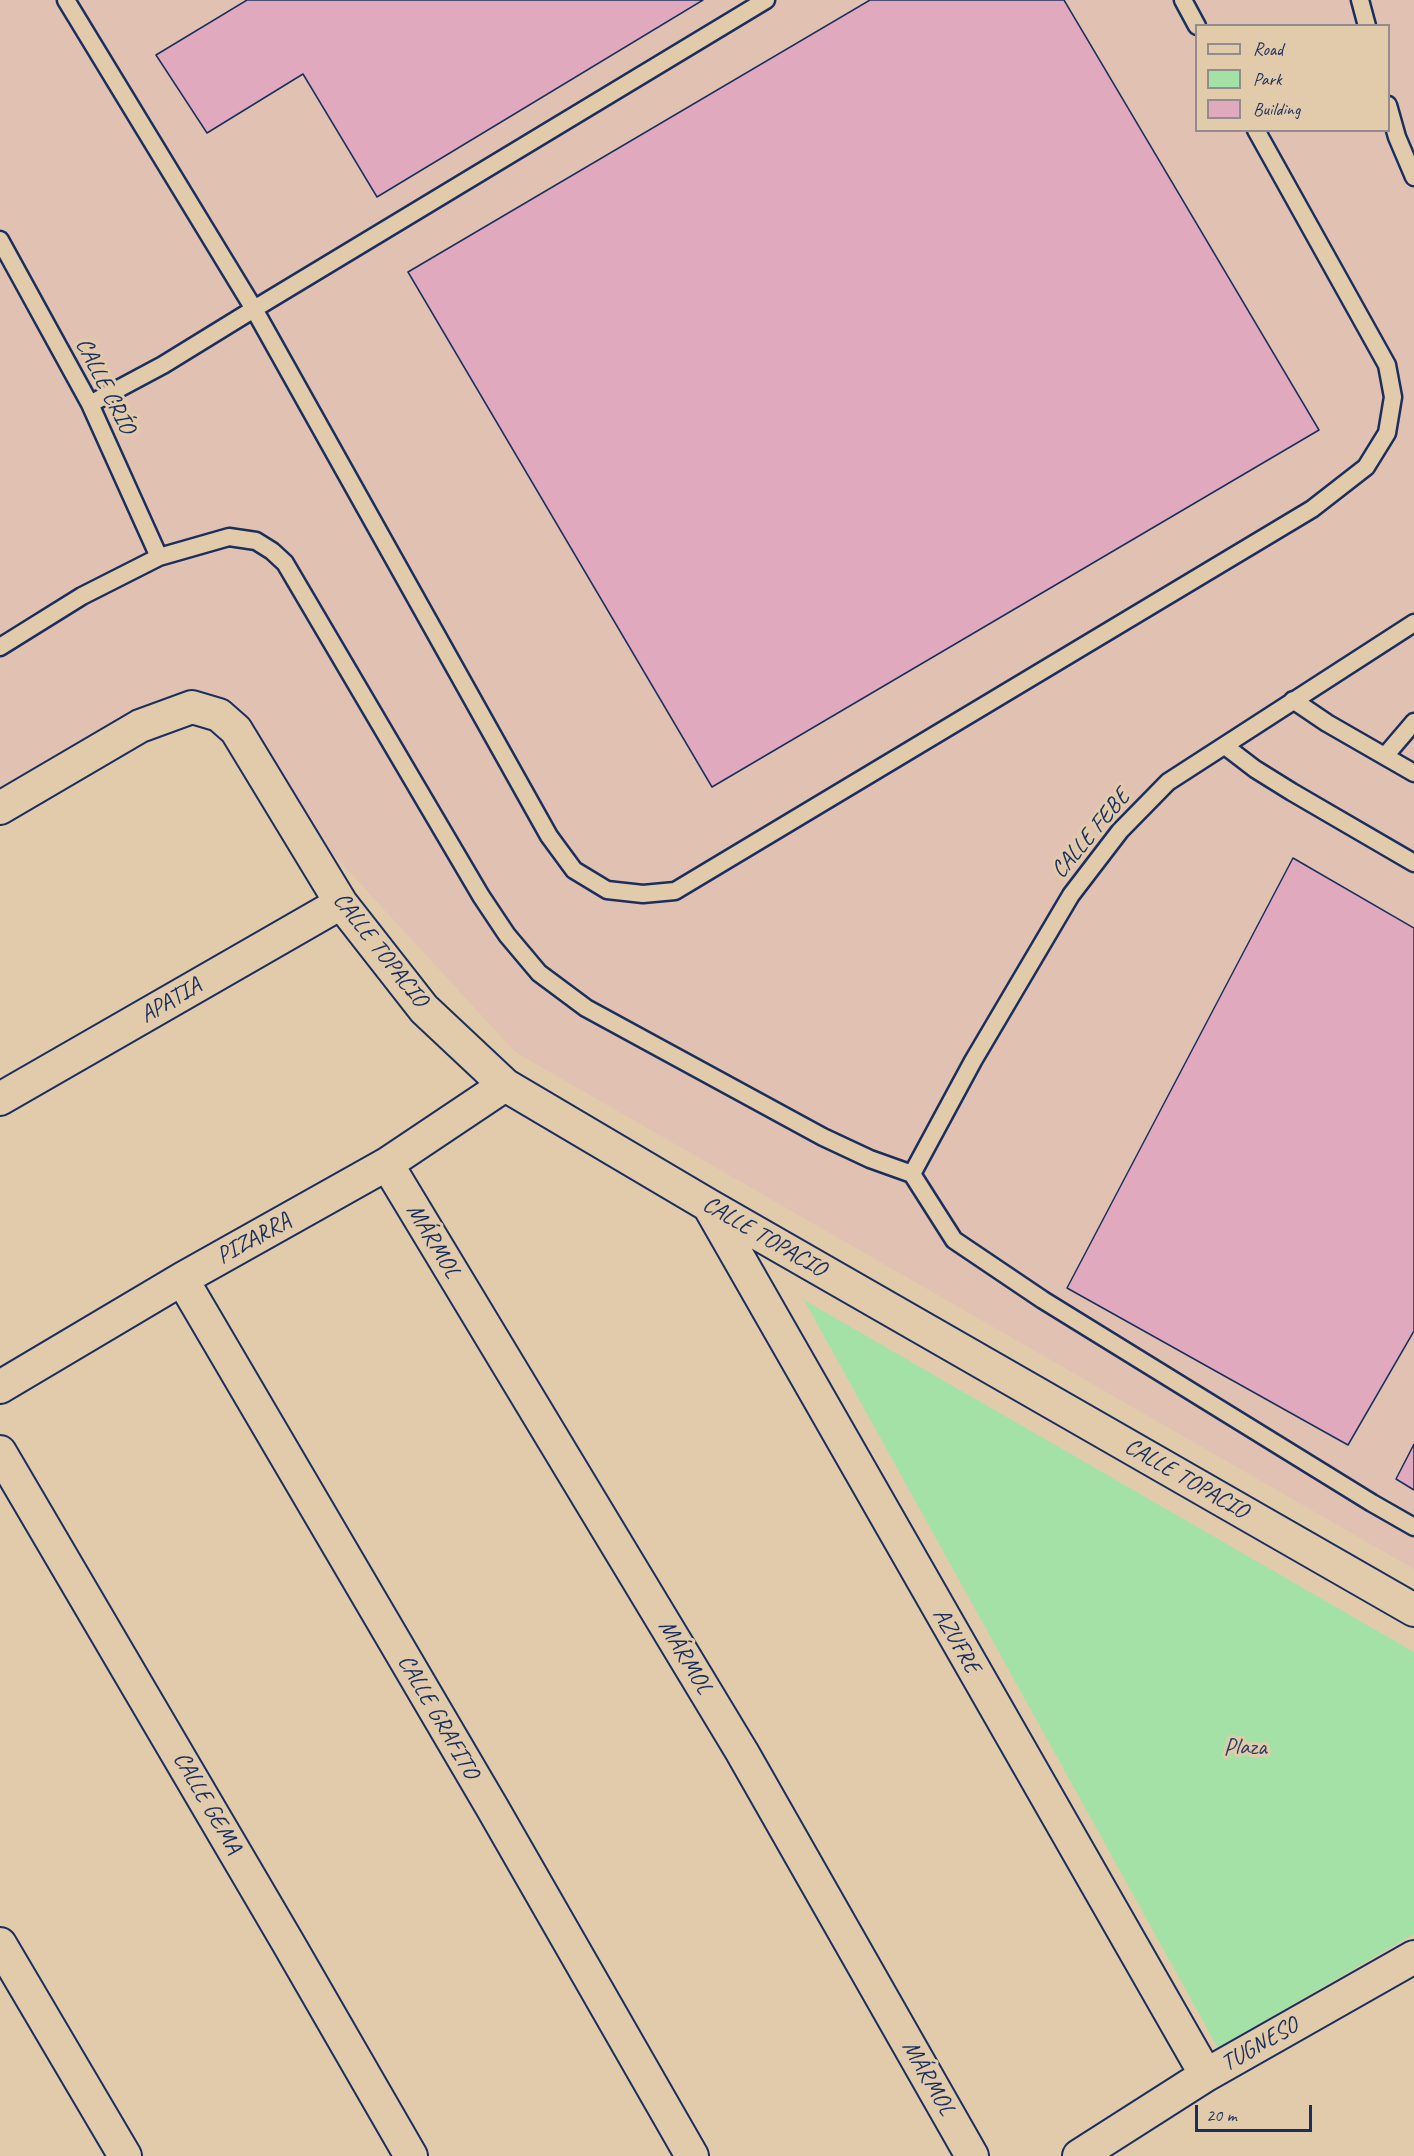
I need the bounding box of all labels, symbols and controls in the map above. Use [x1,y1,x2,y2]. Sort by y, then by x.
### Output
legend [1195,24,1390,132]
text: Road [1253,38,1283,60]
text: Park [1253,68,1282,90]
text: Building [1253,98,1300,120]
street label: CALLE CRÍO [69,333,141,439]
street label: CALLE FEBE [1045,783,1137,885]
street label: CALLE TOPACIO [326,887,434,1013]
street label: APATIA [135,972,207,1030]
street label: CALLE TOPACIO [697,1190,831,1284]
street label: MÁRMOL [400,1199,466,1283]
street label: PIZARRA [212,1207,296,1271]
street label: CALLE TOPACIO [1119,1432,1253,1526]
street label: AZUFRE [926,1603,986,1679]
street label: MÁRMOL [652,1615,718,1699]
street label: CALLE GRAFITO [391,1650,485,1784]
park label: Plaza [1223,1734,1267,1762]
street label: CALLE GEMA [166,1747,248,1859]
street label: TUGNESO [1216,2011,1304,2079]
street label: MÁRMOL [895,2035,961,2121]
scale bar [1198,2093,1315,2131]
text: 20 m [1206,2104,1237,2126]

